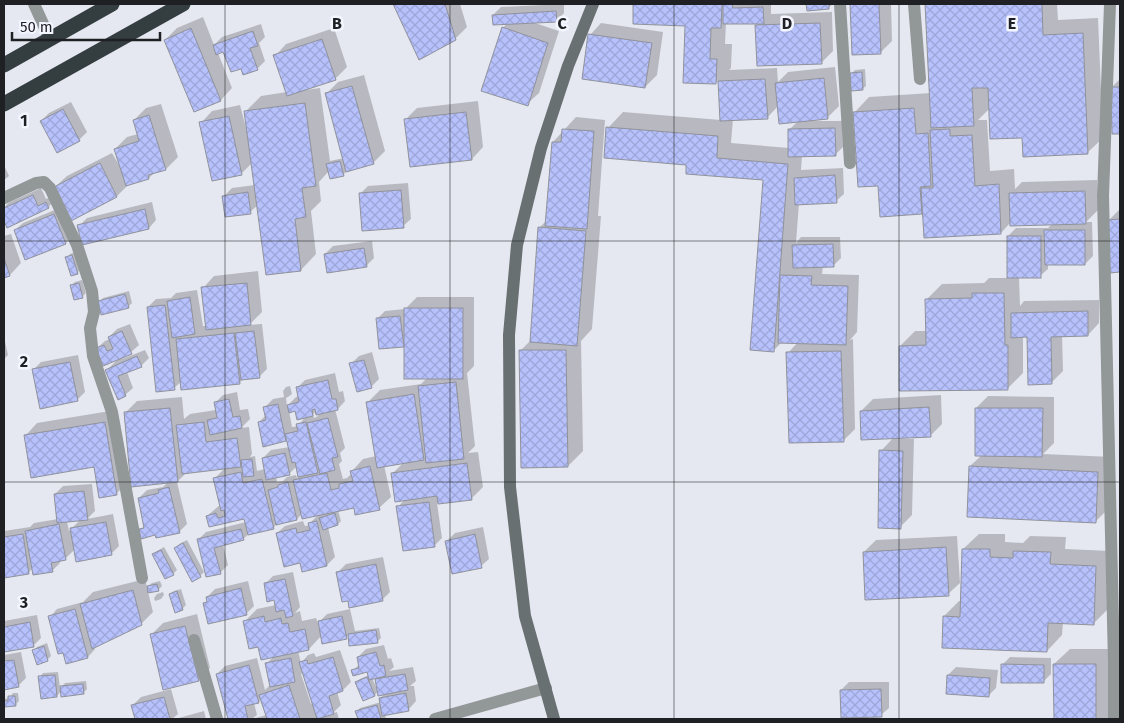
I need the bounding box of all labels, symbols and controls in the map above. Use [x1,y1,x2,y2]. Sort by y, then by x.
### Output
scale bar [12,10,160,42]
text: B [332,14,342,33]
text: C [557,14,567,33]
text: D [782,14,792,33]
text: E [1008,14,1016,33]
text: 50 m [20,18,53,36]
text: 1 [20,111,28,130]
text: 2 [20,352,28,371]
text: 3 [19,593,28,612]

